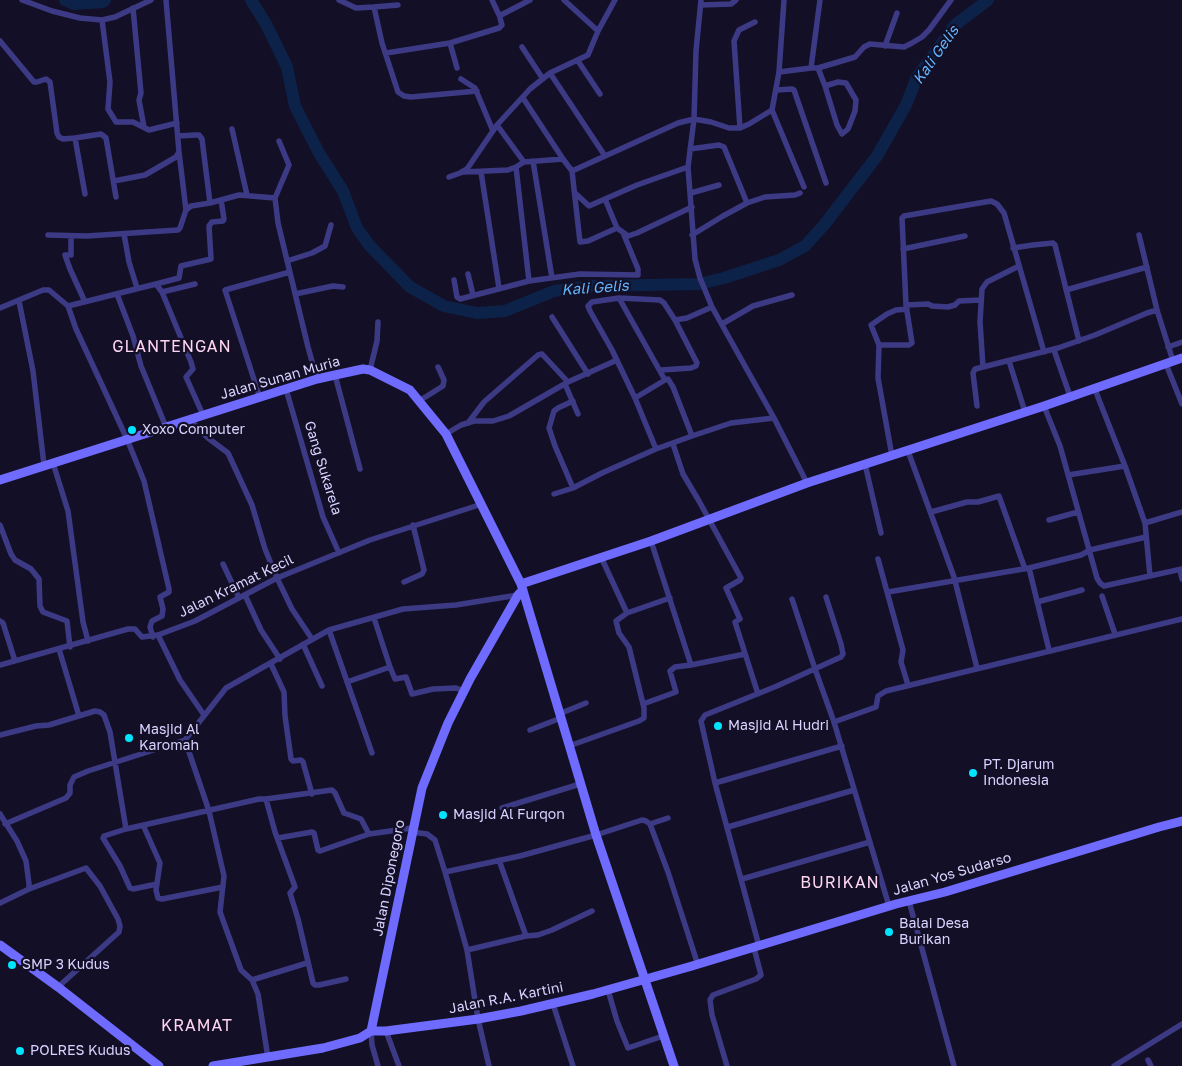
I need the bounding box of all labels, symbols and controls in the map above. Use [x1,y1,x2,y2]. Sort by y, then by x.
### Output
water label: Kali Gelis [909,22,963,88]
water label: Kali Gelis [561,277,629,299]
district label: GLANTENGAN [111,337,233,357]
street label: Jalan Sunan Muria [218,353,342,403]
street label: Gang Sukarela [301,419,345,517]
place label: Xoxo Computer [142,422,245,438]
marker: Xoxo Computer [126,424,138,436]
street label: Jalan Kramat Kecil [176,551,296,621]
place label: Masjid Al Hudri [728,718,829,734]
marker: Masjid Al Hudri [712,720,724,732]
place label: Masjid Al Karomah [139,722,200,754]
marker: Masjid Al Karomah [123,732,135,744]
place label: PT. Djarum Indonesia [983,757,1055,790]
marker: PT. Djarum Indonesia [967,767,979,779]
place label: Masjid Al Furqon [453,807,565,823]
marker: Masjid Al Furqon [437,809,449,821]
street label: Jalan Diponegoro [369,818,409,938]
street label: Jalan Yos Sudarso [891,849,1013,899]
district label: BURIKAN [799,873,881,893]
place label: Balai Desa Burikan [899,916,969,949]
marker: Balai Desa Burikan [883,926,895,938]
place label: SMP 3 Kudus [22,957,110,973]
marker: SMP 3 Kudus [6,959,18,971]
street label: Jalan R.A. Kartini [447,979,565,1017]
district label: KRAMAT [160,1016,234,1036]
place label: POLRES Kudus [30,1043,130,1059]
marker: POLRES Kudus [14,1045,26,1057]

